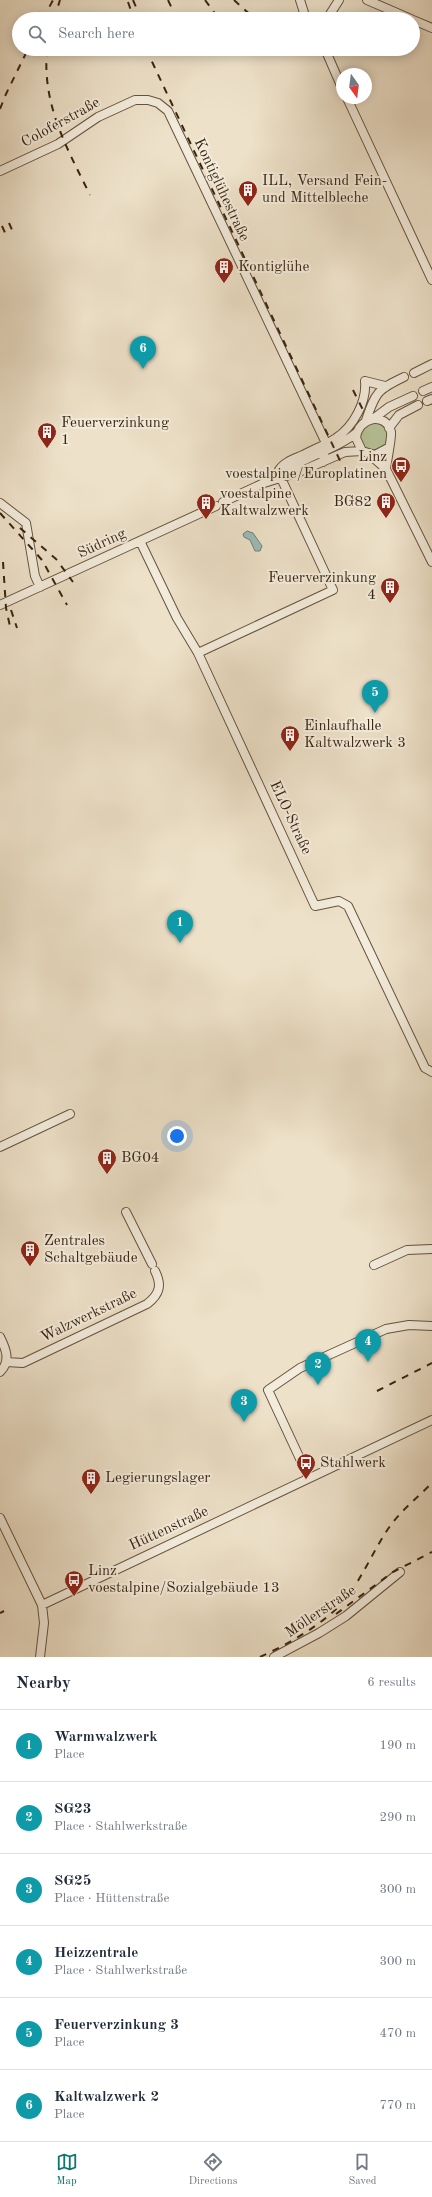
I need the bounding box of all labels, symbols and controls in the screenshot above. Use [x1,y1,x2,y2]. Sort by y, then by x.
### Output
search box [12,12,420,56]
icon: search [26,23,48,45]
text: Search here [58,27,135,42]
north arrow [336,68,372,104]
street label: Coloferstraße [19,95,103,151]
street label: Kontiglühestraße [191,136,251,244]
place label: ILL, Versand Fein- und Mittelbleche [262,174,387,206]
building icon: ILL, Versand Fein- und Mittelbleche [237,179,259,207]
building icon: Kontiglühe [213,256,235,284]
place label: Kontiglühe [238,260,310,275]
pin: 6 [130,336,156,369]
place label: Feuerverzinkung 1 [61,416,169,448]
building icon: Feuerverzinkung 1 [36,421,58,449]
place label: Linz voestalpine/Europlatinen [225,450,387,482]
bus stop icon: Linz voestalpine/Europlatinen [390,455,412,483]
place label: voestalpine Kaltwalzwerk [220,487,309,519]
building icon: BG82 [375,491,397,519]
building icon: voestalpine Kaltwalzwerk [195,492,217,520]
place label: BG82 [333,495,372,510]
street label: Südring [75,526,129,562]
place label: Feuerverzinkung 4 [268,571,376,603]
building icon: Feuerverzinkung 4 [379,576,401,604]
pin: 5 [362,680,388,713]
place label: Einlaufhalle Kaltwalzwerk 3 [304,719,406,751]
building icon: Einlaufhalle Kaltwalzwerk 3 [279,724,301,752]
street label: ELO-Straße [266,779,314,857]
pin: 1 [167,910,193,943]
your location [167,1126,187,1146]
building icon: BG04 [96,1147,118,1175]
place label: BG04 [121,1151,160,1166]
place label: Zentrales Schaltgebäude [44,1234,138,1266]
building icon: Zentrales Schaltgebäude [19,1239,41,1267]
street label: Walzwerkstraße [39,1286,139,1346]
pin: 4 [355,1329,381,1362]
pin: 2 [305,1352,331,1385]
pin: 3 [231,1389,257,1422]
bus stop icon: Stahlwerk [295,1452,317,1480]
place label: Stahlwerk [320,1456,386,1471]
building icon: Legierungslager [80,1467,102,1495]
place label: Legierungslager [105,1471,210,1486]
street label: Hüttenstraße [127,1504,211,1554]
place label: Linz voestalpine/Sozialgebäude 13 [88,1564,280,1596]
bus stop icon: Linz voestalpine/Sozialgebäude 13 [63,1569,85,1597]
street label: Möllerstraße [283,1583,359,1641]
text: Nearby [16,1675,71,1692]
text: 6 results [367,1676,416,1689]
text: Warmwalzwerk [54,1730,158,1745]
text: 1 [25,1739,33,1752]
text: 190 m [379,1739,416,1752]
text: Place [54,1748,84,1761]
text: SG23 [54,1802,92,1817]
text: 2 [25,1811,33,1824]
text: 290 m [379,1811,416,1824]
text: Place · Stahlwerkstraße [54,1820,187,1833]
text: SG25 [54,1874,92,1889]
text: 3 [25,1883,33,1896]
text: 300 m [379,1883,416,1896]
text: Place · Hüttenstraße [54,1892,169,1905]
text: Heizzentrale [54,1946,138,1961]
text: 4 [25,1955,33,1968]
text: 300 m [379,1955,416,1968]
text: Place · Stahlwerkstraße [54,1964,187,1977]
text: Feuerverzinkung 3 [54,2018,179,2033]
text: 5 [25,2027,33,2040]
text: 470 m [379,2027,416,2040]
text: Place [54,2036,84,2049]
text: Kaltwalzwerk 2 [54,2090,159,2105]
text: 6 [25,2099,33,2112]
text: 770 m [379,2099,416,2112]
text: Place [54,2108,84,2121]
tab: Map [56,2151,78,2189]
tab: Directions [189,2151,237,2189]
tab: Saved [348,2151,376,2189]

